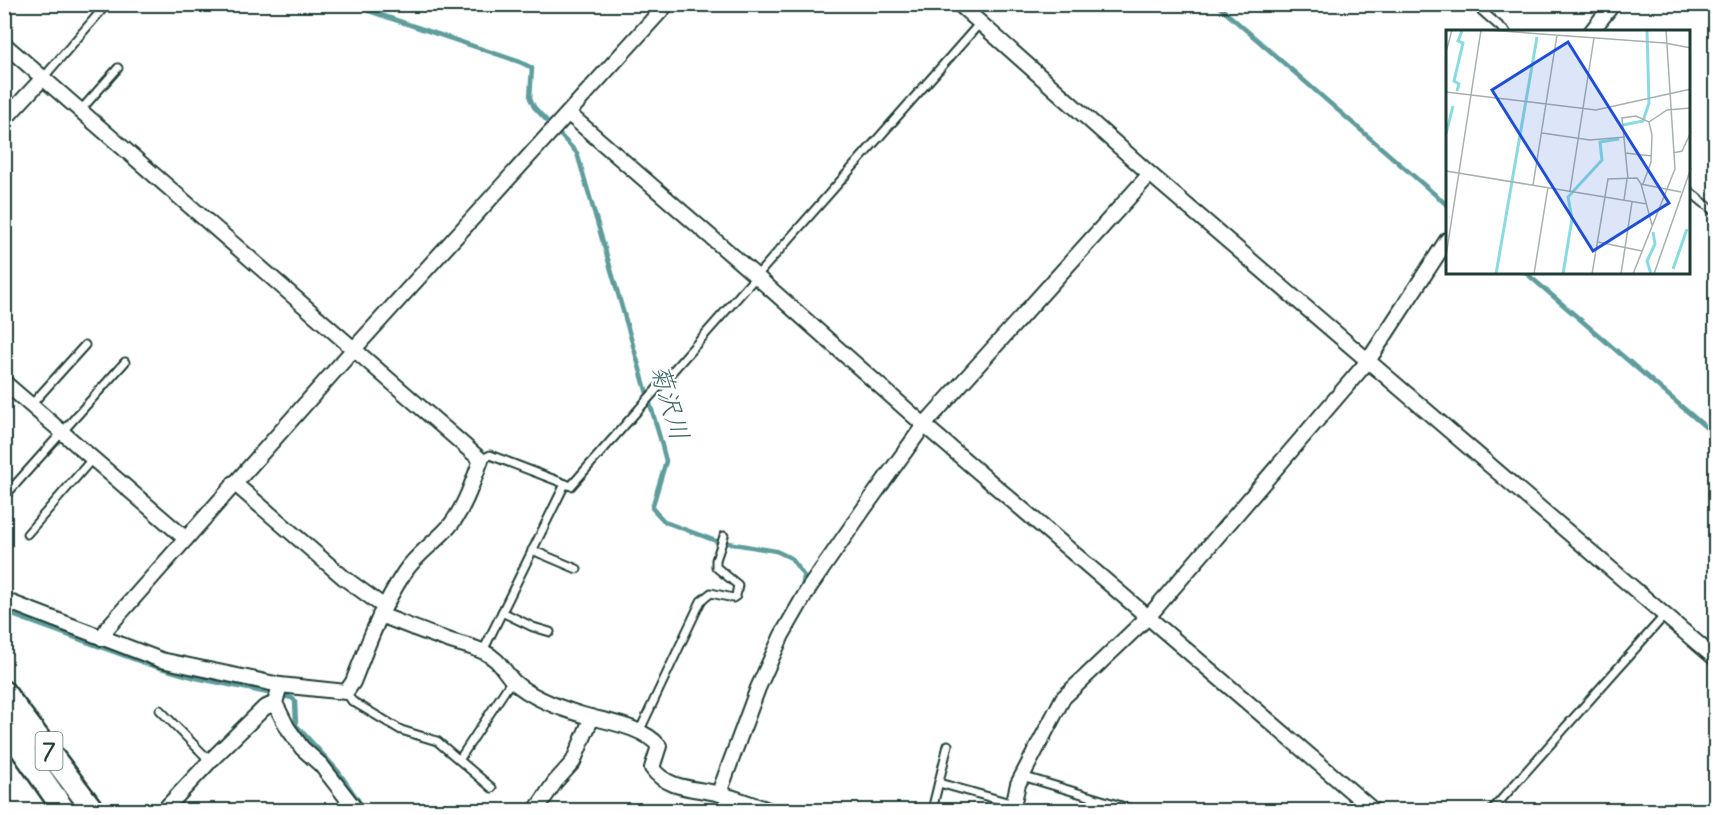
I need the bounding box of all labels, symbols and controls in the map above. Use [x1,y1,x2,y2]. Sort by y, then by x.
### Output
inset map [1446,30,1690,274]
water label: 菊沢川 [641,360,695,445]
road number: 7 [36,732,62,770]

